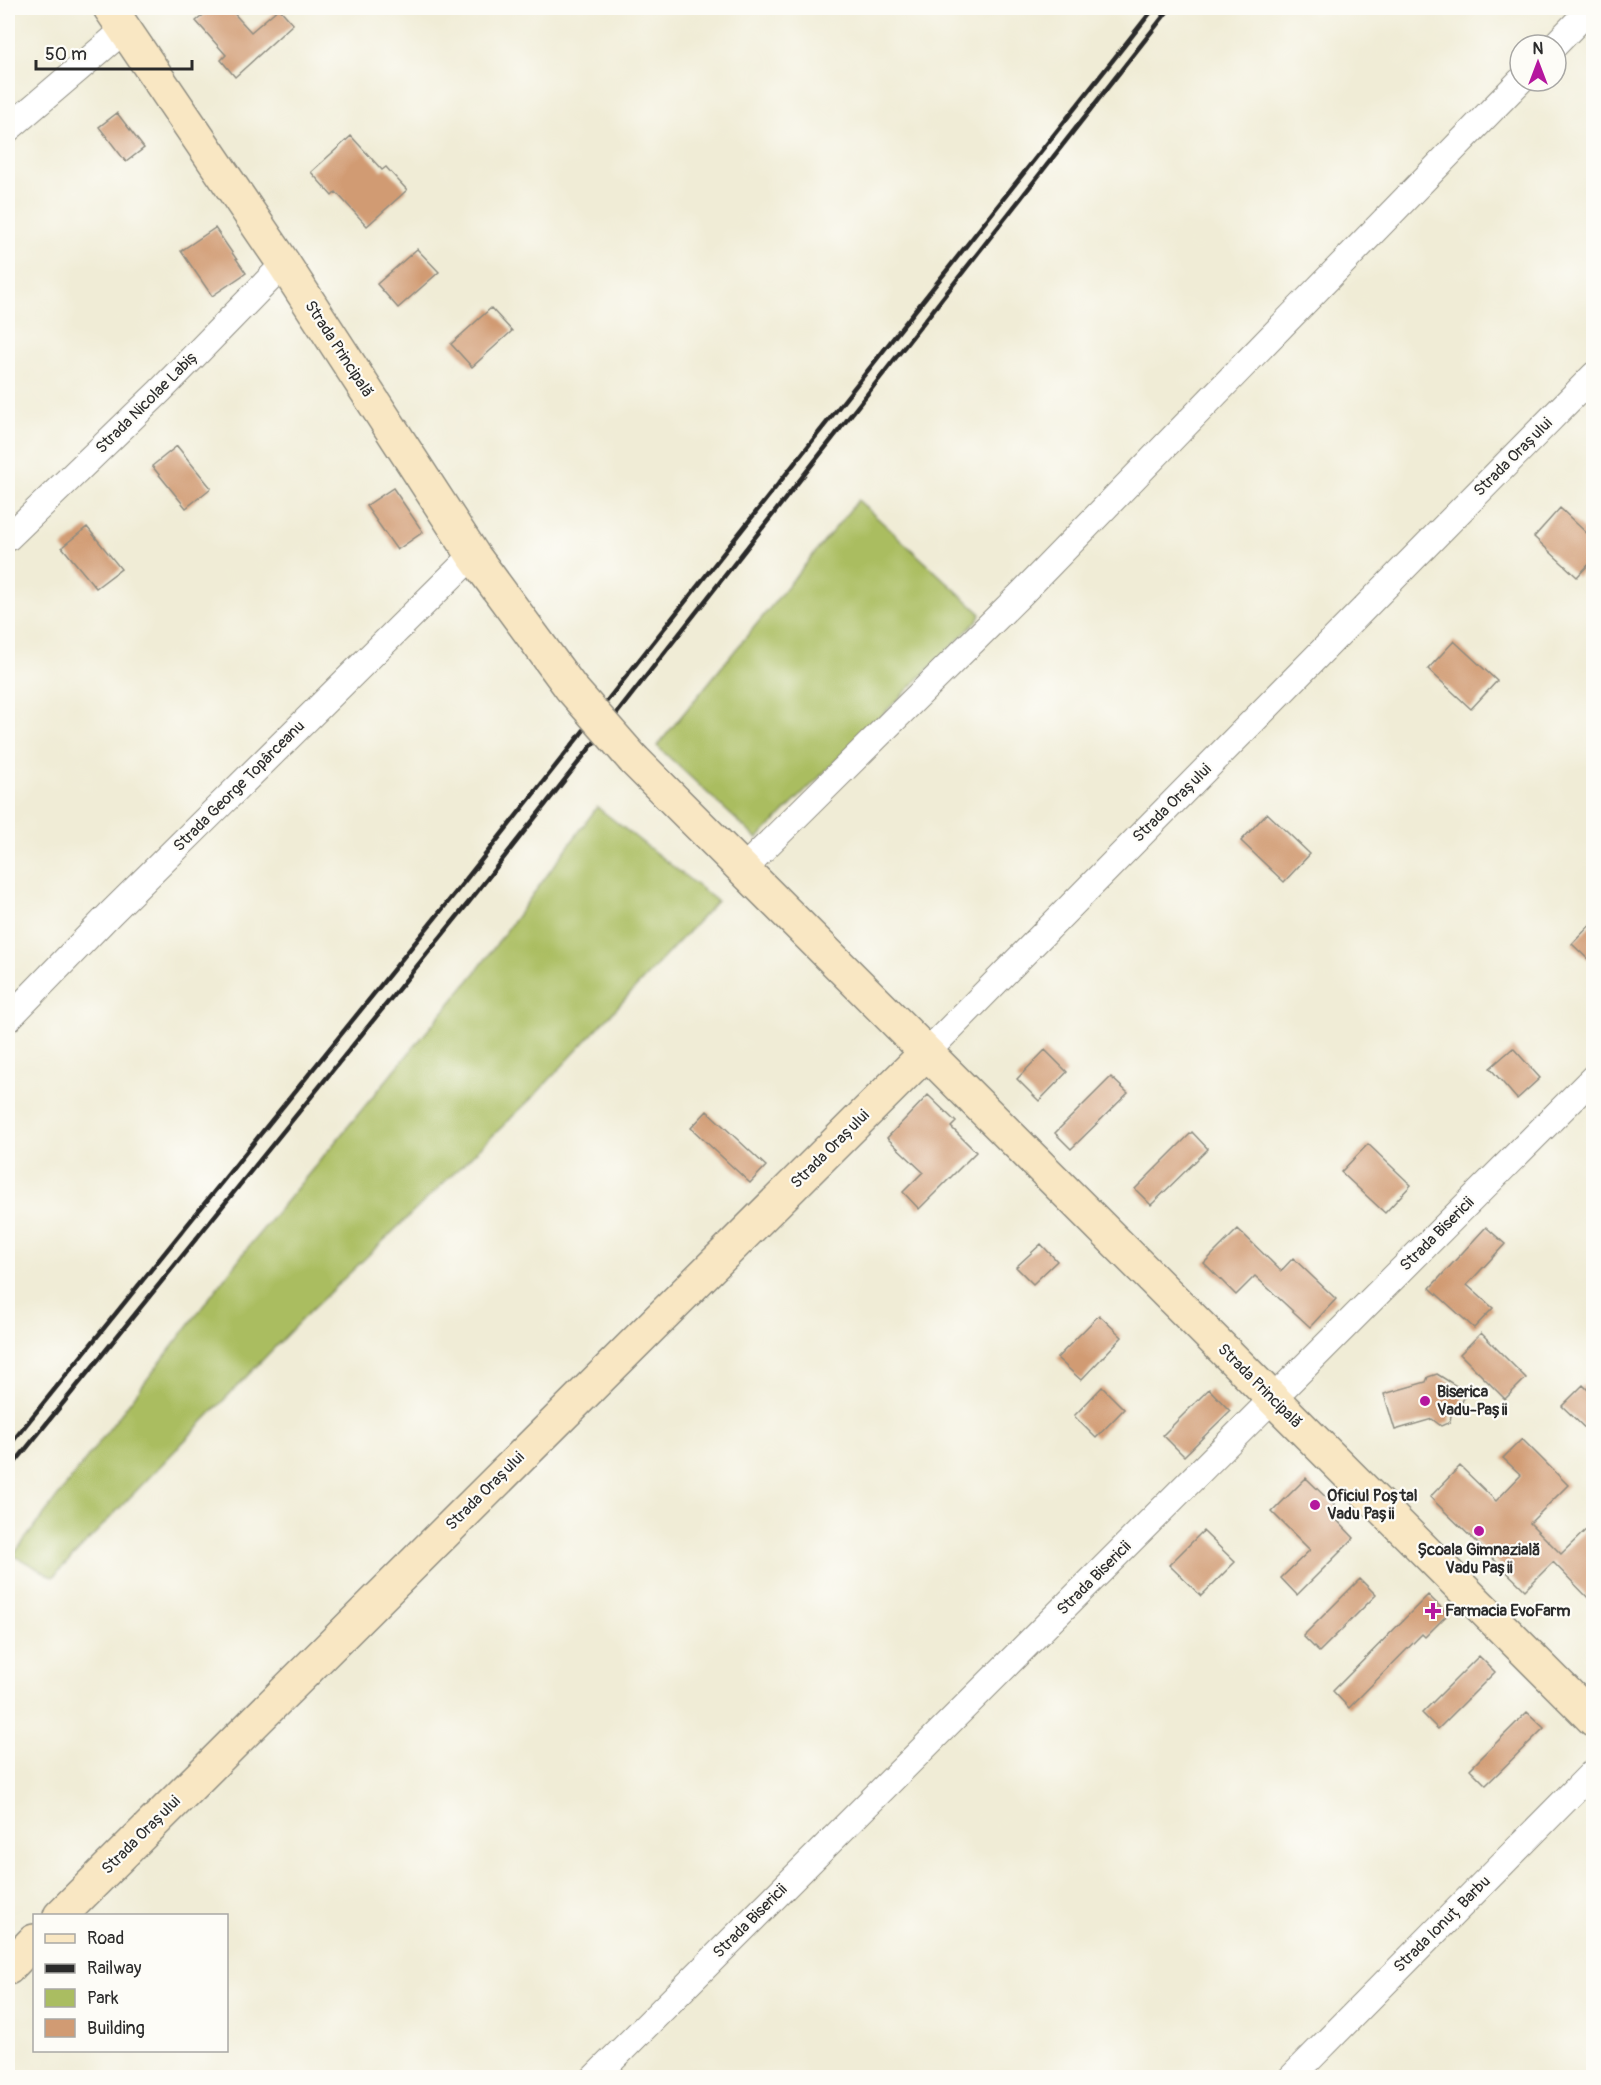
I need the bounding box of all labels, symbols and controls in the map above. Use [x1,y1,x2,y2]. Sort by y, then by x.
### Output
scale bar [36,33,192,71]
north arrow [1508,33,1568,93]
text: N [1533,39,1544,59]
text: 50 m [45,43,87,66]
street label: Strada Principală [300,297,378,401]
street label: Strada Nicolae Labiș [91,346,203,458]
street label: Strada Orașului [1469,413,1557,501]
street label: Strada George Topârceanu [169,716,309,856]
street label: Strada Orașului [1128,759,1216,847]
street label: Strada Orașului [786,1105,874,1193]
street label: Strada Bisericii [1396,1193,1478,1275]
street label: Strada Principală [1213,1339,1307,1433]
place label: Biserica Vadu-Pașii [1437,1382,1507,1420]
marker: Biserica Vadu-Pașii [1418,1394,1432,1408]
street label: Strada Orașului [441,1447,529,1535]
place label: Oficiul Poștal Vadu Pașii [1327,1486,1418,1524]
marker: Oficiul Poștal Vadu Pașii [1308,1498,1322,1512]
marker: Școala Gimnazială Vadu Pașii [1472,1524,1486,1538]
street label: Strada Bisericii [1053,1537,1135,1619]
place label: Școala Gimnazială Vadu Pașii [1418,1540,1540,1578]
place label: Farmacia EvoFarm [1445,1601,1571,1621]
marker: Farmacia EvoFarm [1426,1604,1440,1618]
street label: Strada Orașului [97,1791,185,1879]
street label: Strada Ionuț Barbu [1389,1871,1495,1977]
street label: Strada Bisericii [709,1880,791,1962]
legend [33,1914,228,2052]
text: Road [87,1927,124,1950]
text: Railway [87,1957,142,1980]
text: Park [87,1987,119,2010]
text: Building [87,2017,145,2040]

